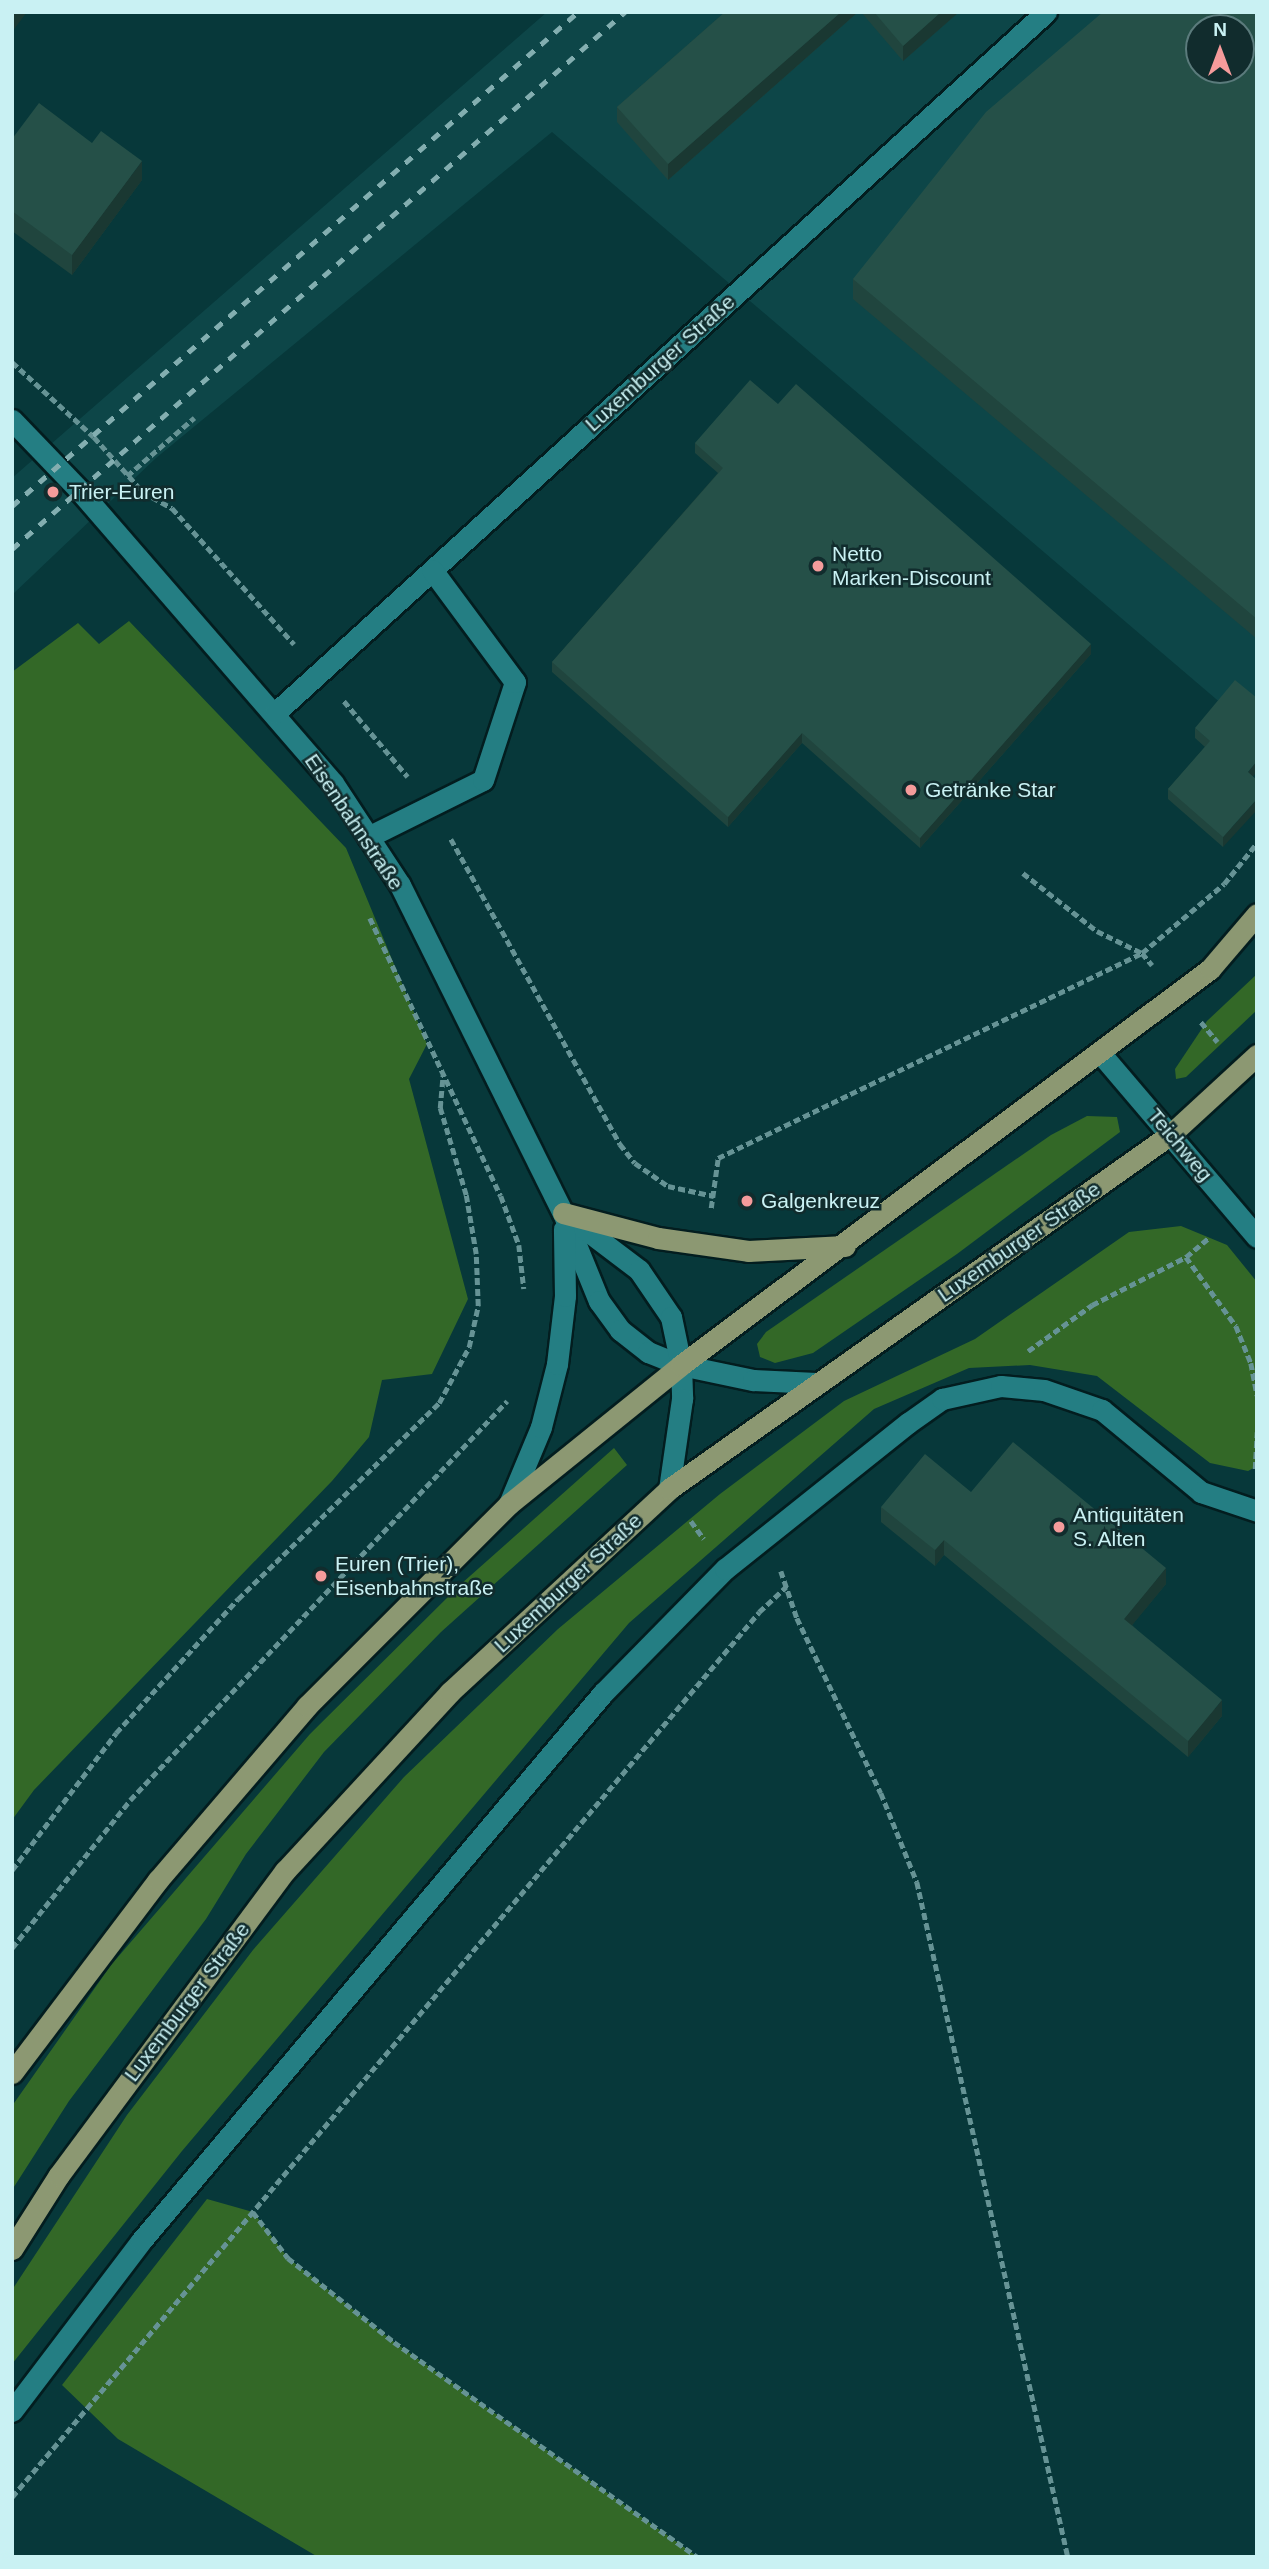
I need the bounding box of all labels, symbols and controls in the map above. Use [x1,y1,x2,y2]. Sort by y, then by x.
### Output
north arrow [1185,14,1255,84]
text: N [1213,19,1227,40]
street label: Luxemburger Straße [580,289,740,437]
place label: Trier-Euren [69,479,174,505]
marker: Trier-Euren [43,482,63,502]
place label: Netto Marken-Discount [832,541,991,591]
marker: Netto Marken-Discount [810,558,826,574]
street label: Eisenbahnstraße [299,749,409,895]
place label: Getränke Star [925,777,1056,803]
marker: Getränke Star [903,782,919,798]
street label: Teichweg [1142,1103,1218,1187]
street label: Luxemburger Straße [933,1176,1105,1308]
place label: Galgenkreuz [761,1188,880,1214]
marker: Galgenkreuz [739,1193,755,1209]
place label: Antiquitäten S. Alten [1073,1502,1184,1552]
street label: Luxemburger Straße [489,1508,647,1658]
marker: Antiquitäten S. Alten [1051,1519,1067,1535]
place label: Euren (Trier), Eisenbahnstraße [335,1551,494,1601]
marker: Euren (Trier), Eisenbahnstraße [313,1568,329,1584]
street label: Luxemburger Straße [119,1918,255,2086]

